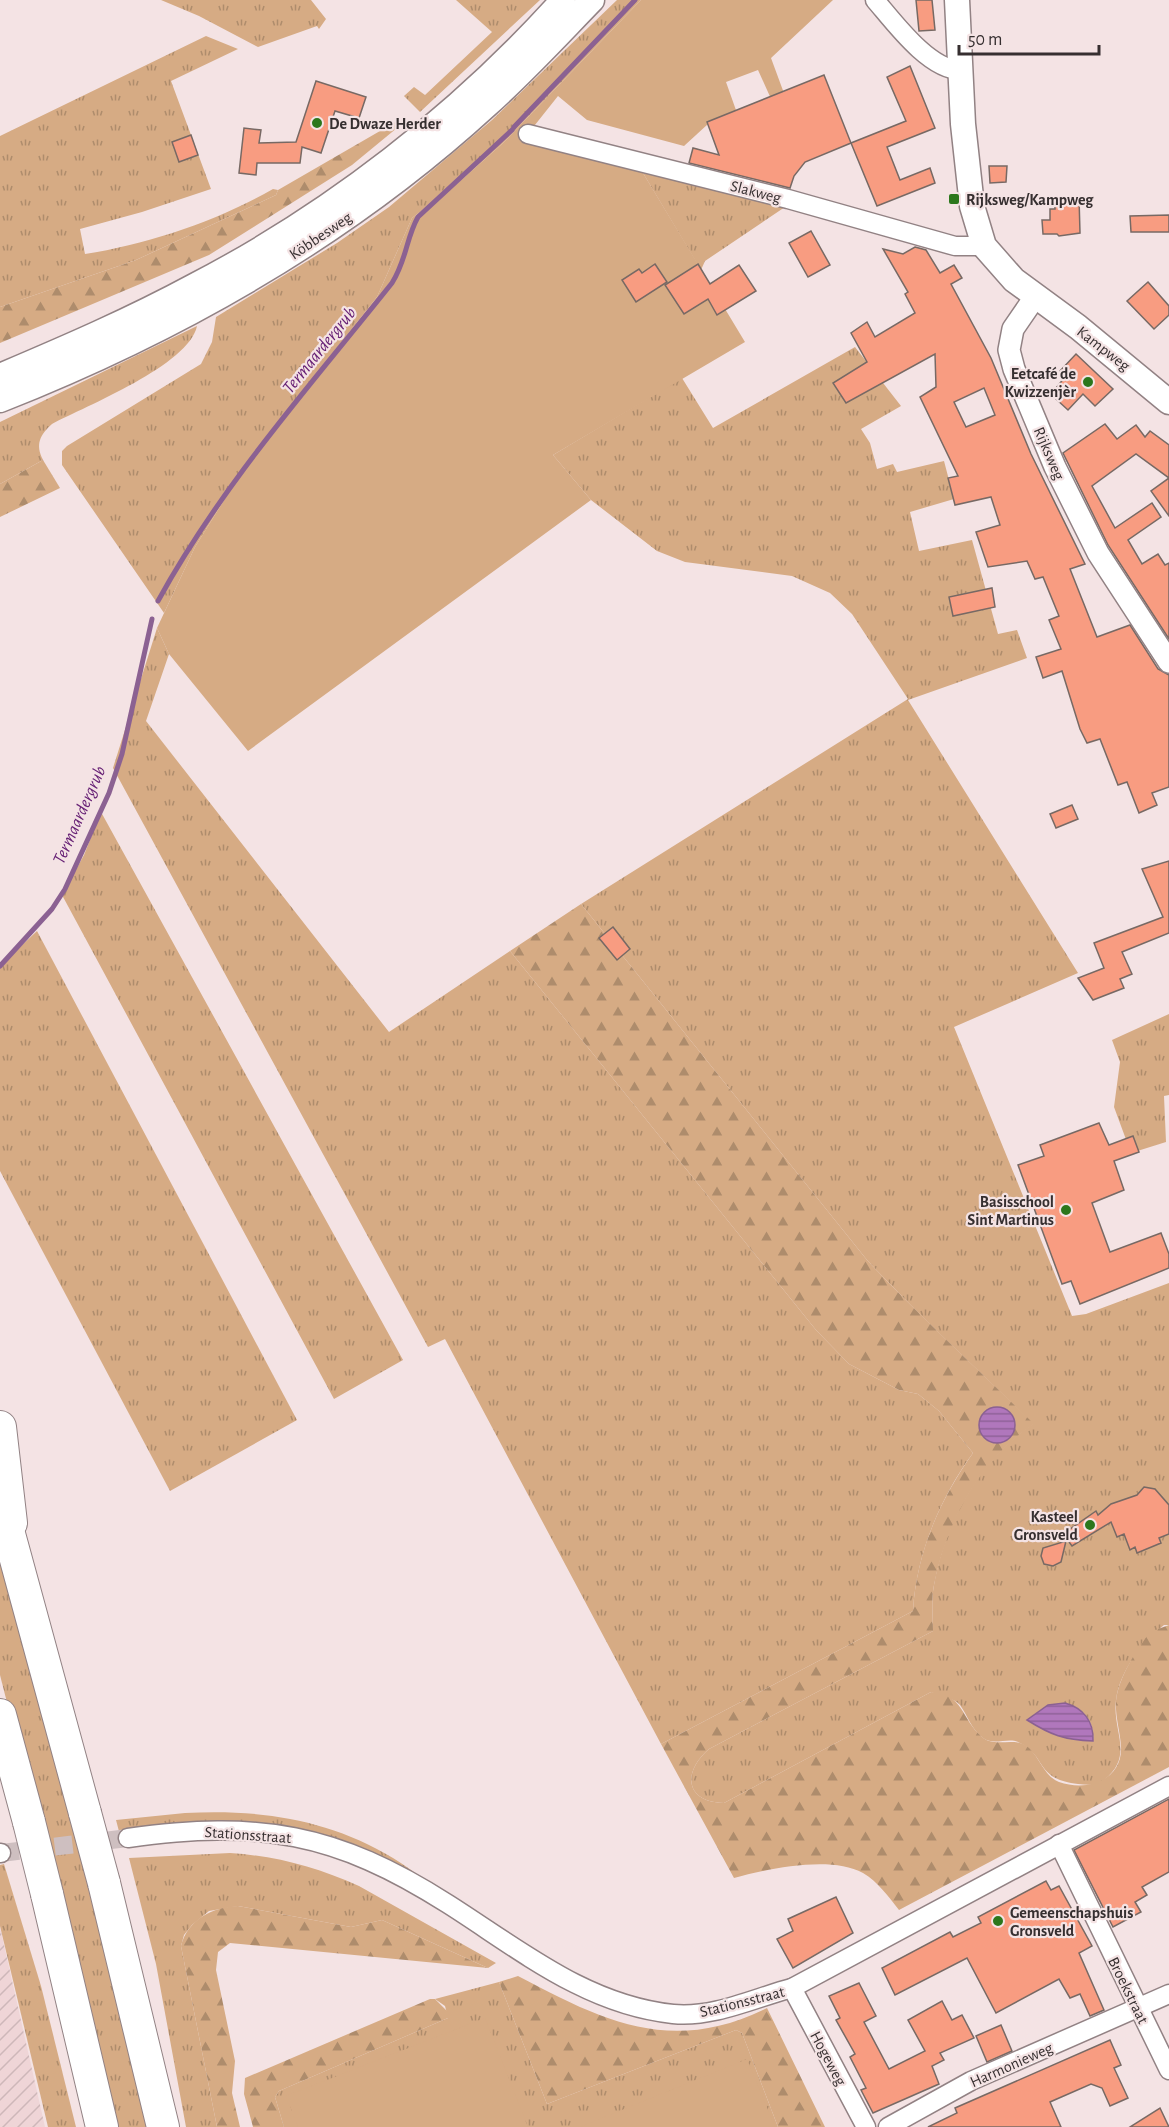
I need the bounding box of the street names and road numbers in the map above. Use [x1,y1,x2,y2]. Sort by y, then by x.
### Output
street label: Slakweg [729,178,783,206]
street label: Köbbesweg [286,209,355,262]
street label: Kampweg [1074,323,1133,374]
street label: Rijksweg [1030,425,1067,483]
street label: Stationsstraat [204,1824,292,1846]
street label: Broekstraat [1105,1955,1151,2026]
street label: Stationsstraat [698,1984,786,2020]
street label: Hogeweg [807,2029,849,2089]
street label: Harmonieweg [968,2040,1055,2090]

